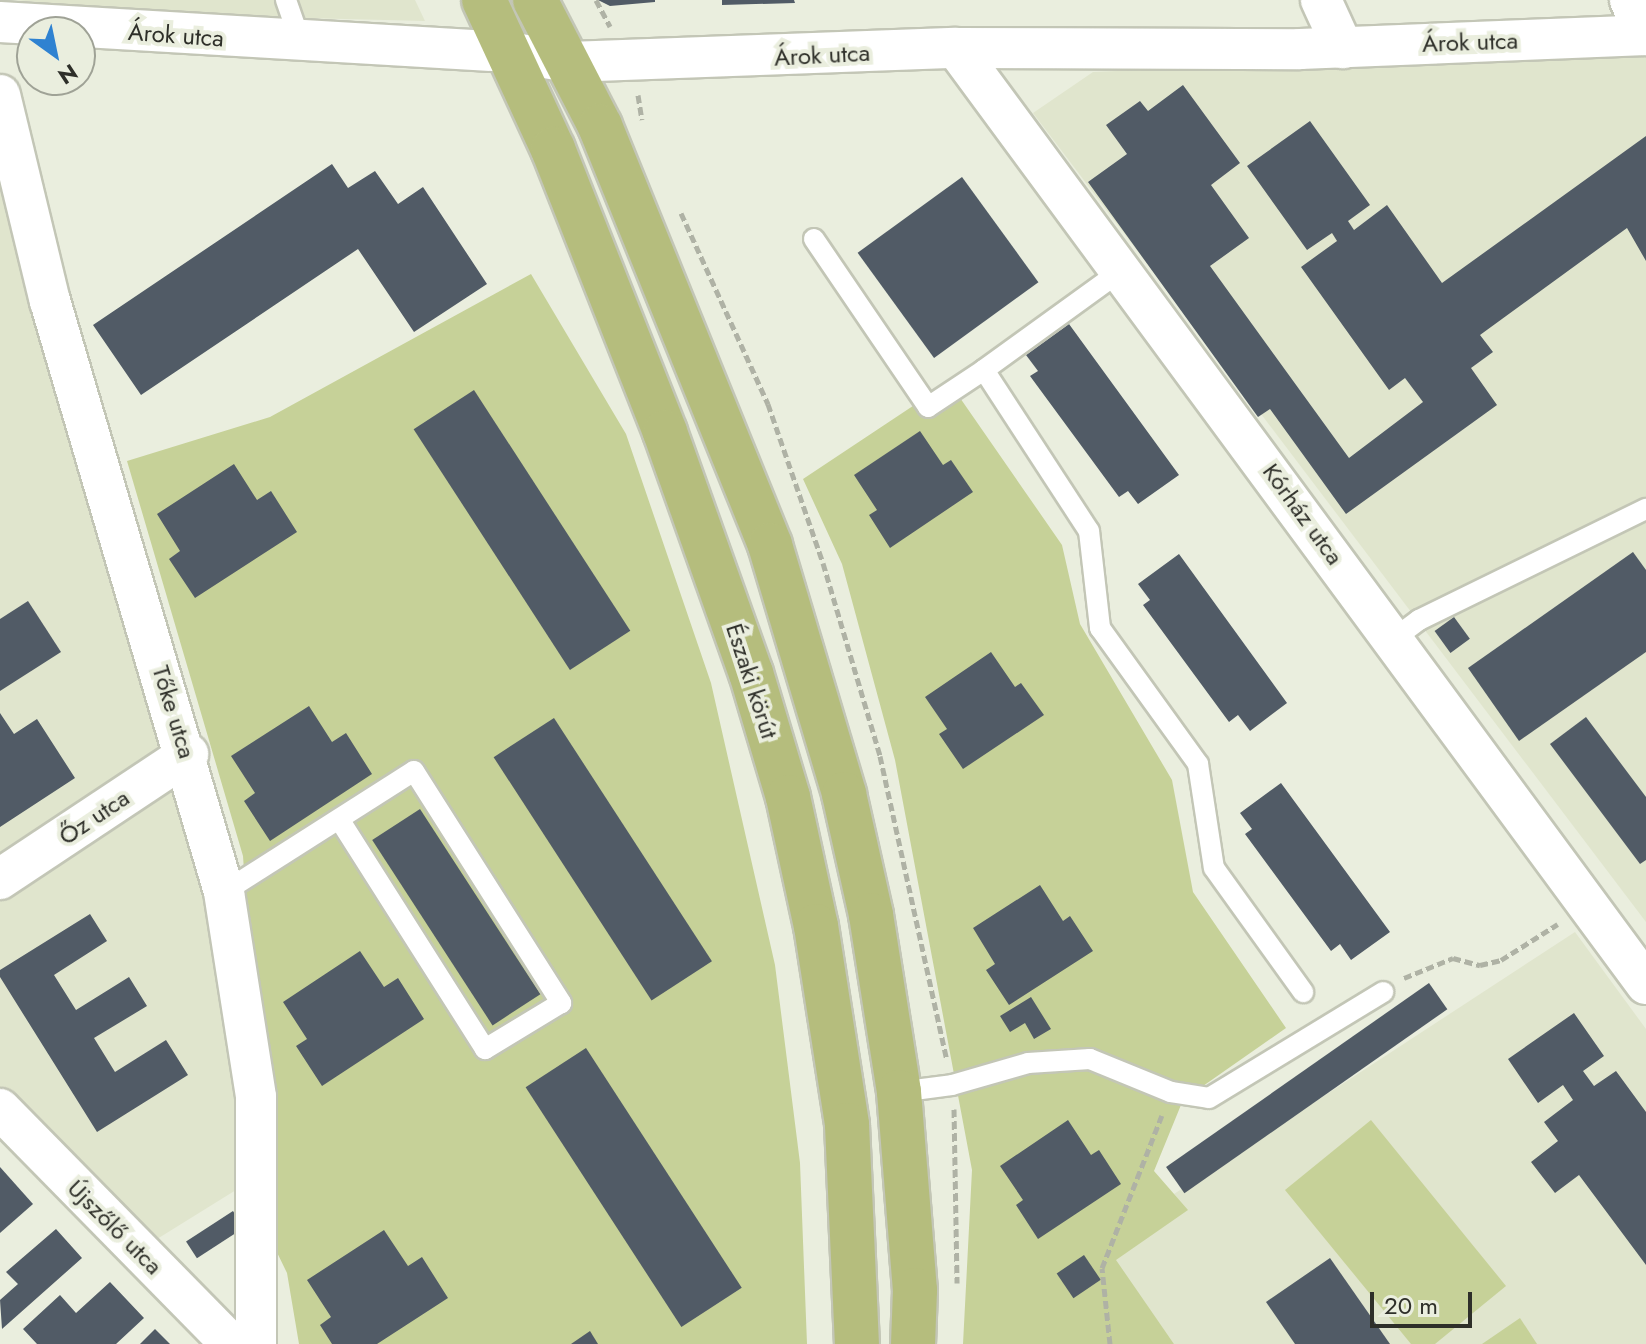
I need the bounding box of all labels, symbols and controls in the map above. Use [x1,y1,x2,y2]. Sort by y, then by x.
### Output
north arrow [16,16,96,96]
street label: Árok utca [127,17,225,53]
street label: Árok utca [1422,26,1518,58]
street label: Árok utca [773,38,871,72]
text: N [52,56,84,93]
street label: Kórház utca [1257,458,1349,570]
street label: Északi körút [720,620,784,742]
street label: Tőke utca [146,662,202,762]
street label: Őz utca [53,783,135,851]
street label: Újszőlő utca [62,1174,168,1280]
scale bar [1374,1276,1476,1326]
text: 20 m [1384,1288,1438,1323]

